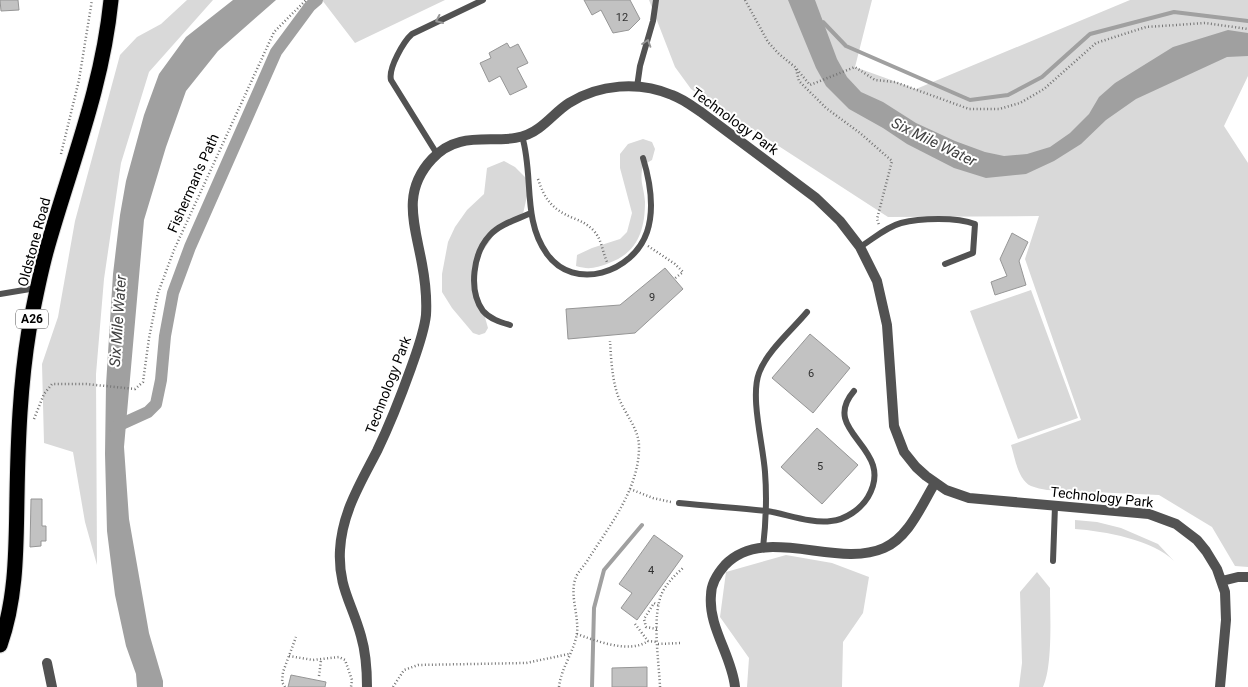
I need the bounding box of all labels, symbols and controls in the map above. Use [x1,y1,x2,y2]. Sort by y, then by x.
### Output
house number: 12 [616,11,628,24]
one-way arrow [435,14,444,25]
one-way arrow [641,40,651,48]
street label: Technology Park [688,84,782,158]
water label: Six Mile Water [889,114,980,171]
street label: Fisherman's Path [164,131,222,235]
street label: Oldstone Road [14,196,54,288]
water label: Six Mile Water [106,273,130,368]
house number: 9 [649,291,655,304]
road number: A26 [16,310,48,328]
street label: Technology Park [362,333,414,436]
house number: 6 [808,367,814,380]
house number: 5 [817,460,823,473]
street label: Technology Park [1050,484,1155,510]
house number: 4 [648,564,654,577]

